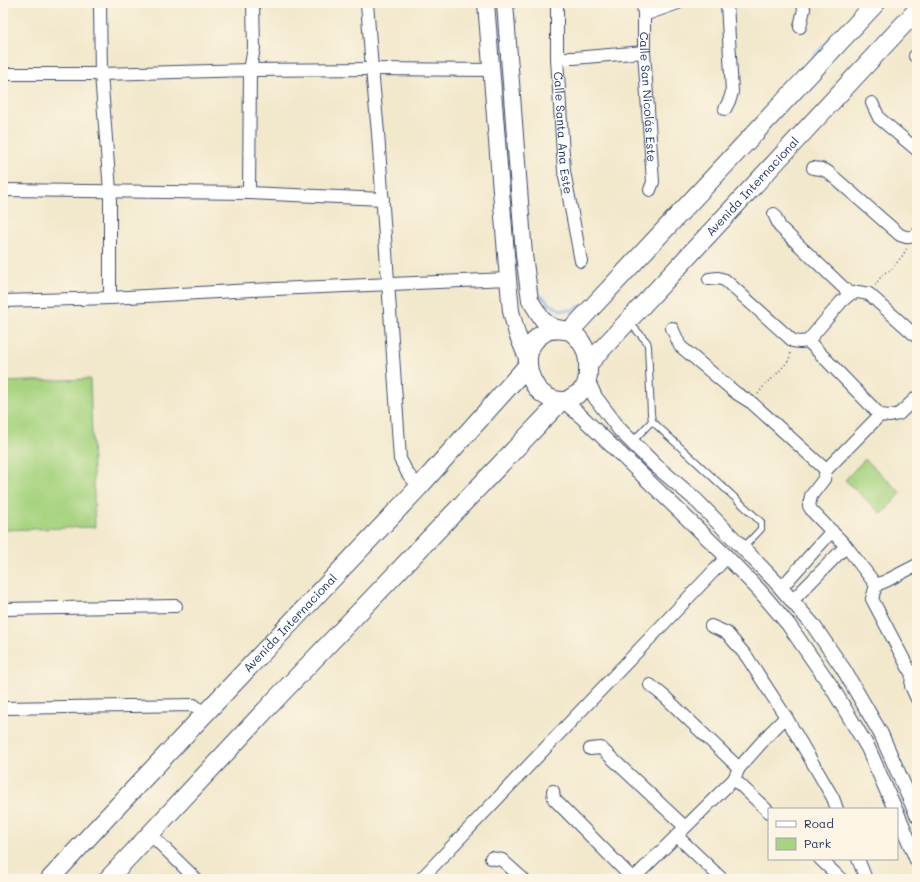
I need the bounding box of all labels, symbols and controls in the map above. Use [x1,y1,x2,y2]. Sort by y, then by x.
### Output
street label: Calle San Nicolás Este [637,32,661,162]
street label: Calle Santa Ana Este [551,71,577,195]
street label: Avenida Internacional [702,133,802,239]
street label: Avenida Internacional [239,570,340,675]
legend [768,808,898,860]
text: Road [804,815,834,831]
text: Park [804,835,831,851]

